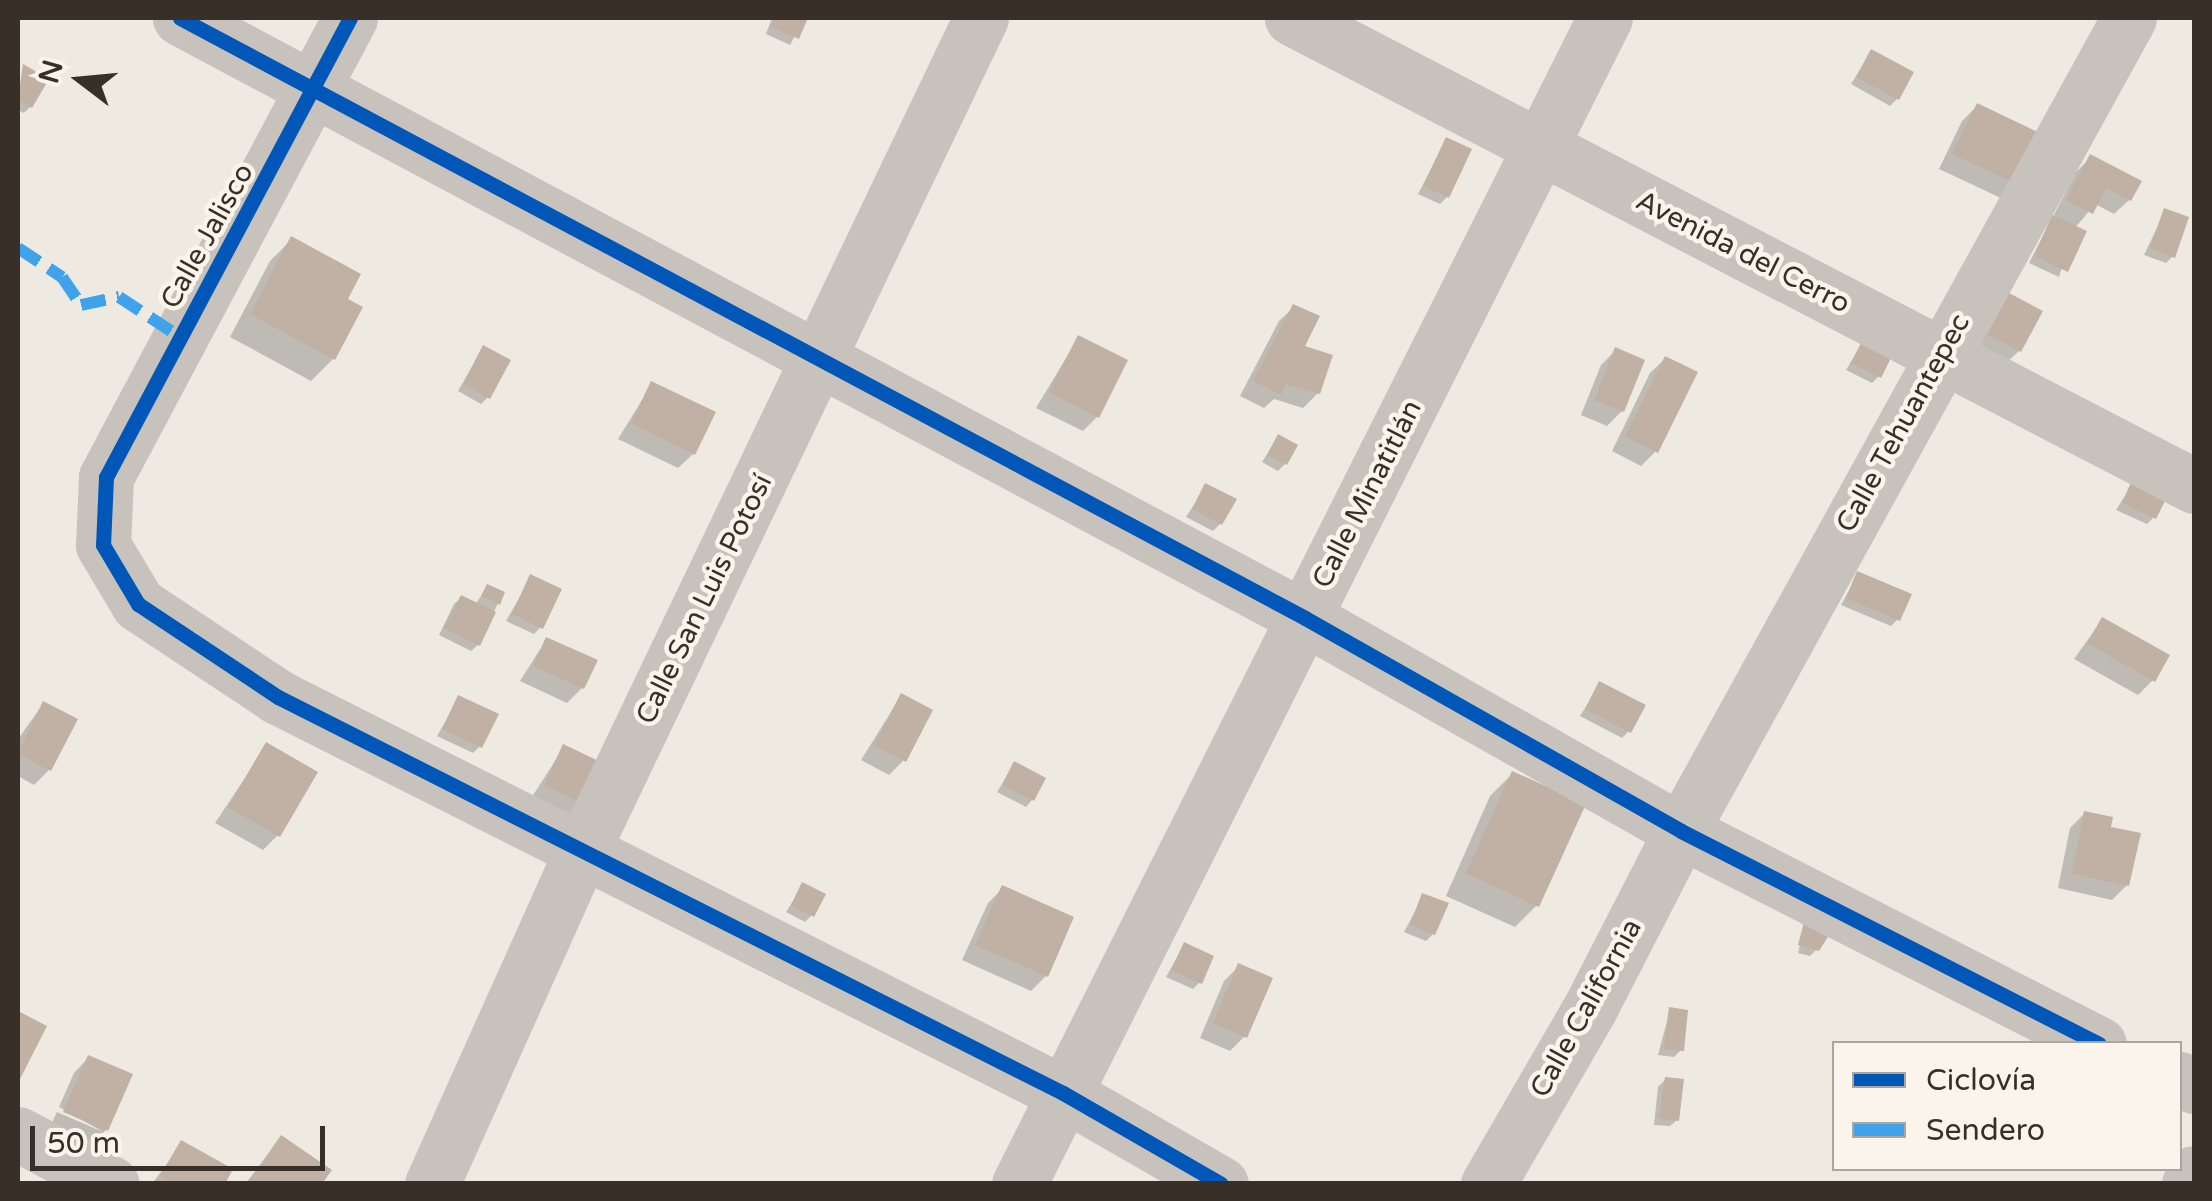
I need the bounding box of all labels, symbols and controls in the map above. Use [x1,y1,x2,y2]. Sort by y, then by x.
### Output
north arrow [30,30,130,130]
text: N [32,56,71,87]
street label: Calle Jalisco [153,158,261,314]
street label: Avenida del Cerro [1630,184,1856,320]
street label: Calle Tehuantepec [1829,308,1977,538]
street label: Calle Minatitlán [1305,394,1429,594]
street label: Calle San Luis Potosí [629,469,779,729]
street label: Calle California [1523,913,1649,1103]
legend [1832,1041,2182,1171]
text: Ciclovía [1926,1062,2036,1099]
scale bar [35,1106,330,1168]
text: Sendero [1926,1112,2045,1149]
text: 50 m [47,1125,120,1162]

